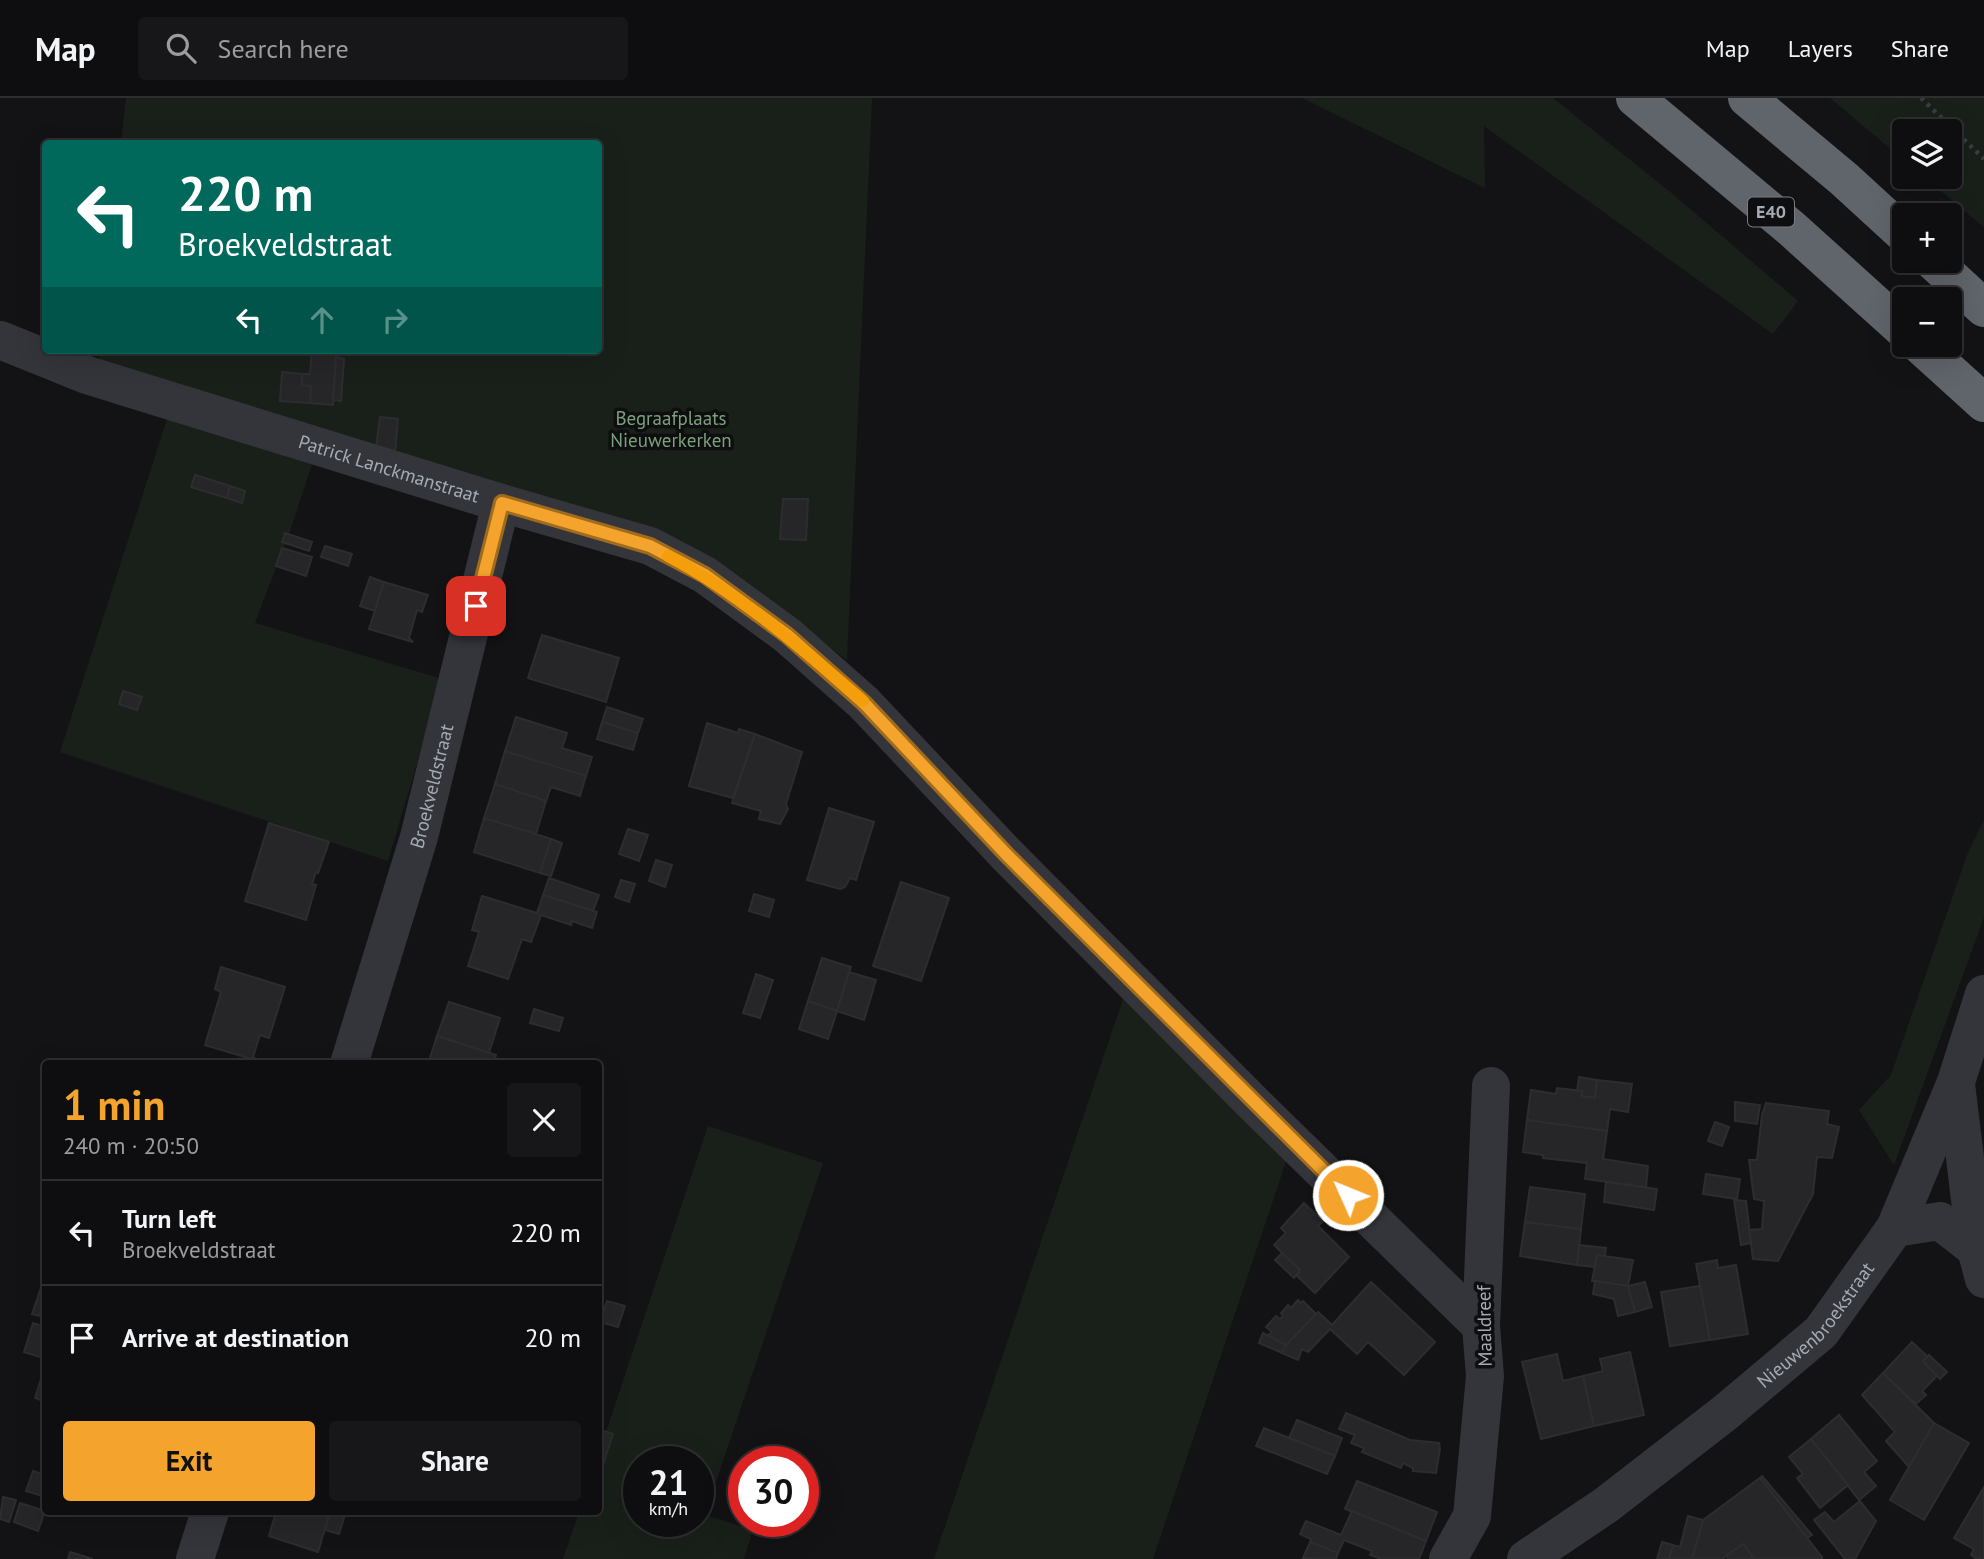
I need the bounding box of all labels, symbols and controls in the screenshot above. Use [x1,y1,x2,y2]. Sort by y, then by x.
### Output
search box [138,17,628,80]
text: Map [35,27,96,70]
icon: search [162,29,200,67]
text: Search here [218,32,349,65]
text: Map [1706,33,1750,64]
text: Layers [1788,33,1853,64]
text: Share [1891,33,1949,64]
map controls [1892,119,1962,357]
button: layers [1892,119,1962,189]
text: 220 m [178,161,313,225]
icon: left [63,168,154,259]
road number: E40 [1748,198,1794,226]
button: + [1892,203,1962,273]
text: Broekveldstraat [178,223,392,265]
button: − [1892,287,1962,357]
icon: left [230,301,268,339]
icon: ahead [303,301,341,339]
icon: right [376,301,414,339]
park label: Begraafplaats Nieuwerkerken [610,406,732,452]
street label: Patrick Lanckmanstraat [296,429,483,508]
pin [446,576,506,636]
icon: arrive [457,587,495,625]
street label: Broekveldstraat [404,721,458,851]
text: 1 min [63,1077,165,1132]
button: close [507,1083,581,1157]
text: 240 m · 20:50 [63,1131,199,1160]
position arrow [1311,1158,1385,1232]
text: Turn left [122,1202,216,1235]
icon: left [63,1214,101,1252]
text: 220 m [510,1216,581,1249]
text: Broekveldstraat [122,1235,276,1264]
street label: Nieuwenbroekstraat [1752,1257,1879,1393]
street label: Maaldreef [1471,1284,1497,1367]
icon: arrive [63,1319,101,1357]
text: Arrive at destination [122,1321,349,1354]
text: 20 m [525,1321,581,1354]
button: Exit [63,1421,315,1501]
button: Share [329,1421,581,1501]
speed limit sign: 30 [728,1446,819,1537]
text: 21 [649,1459,688,1505]
text: km/h [649,1497,688,1520]

